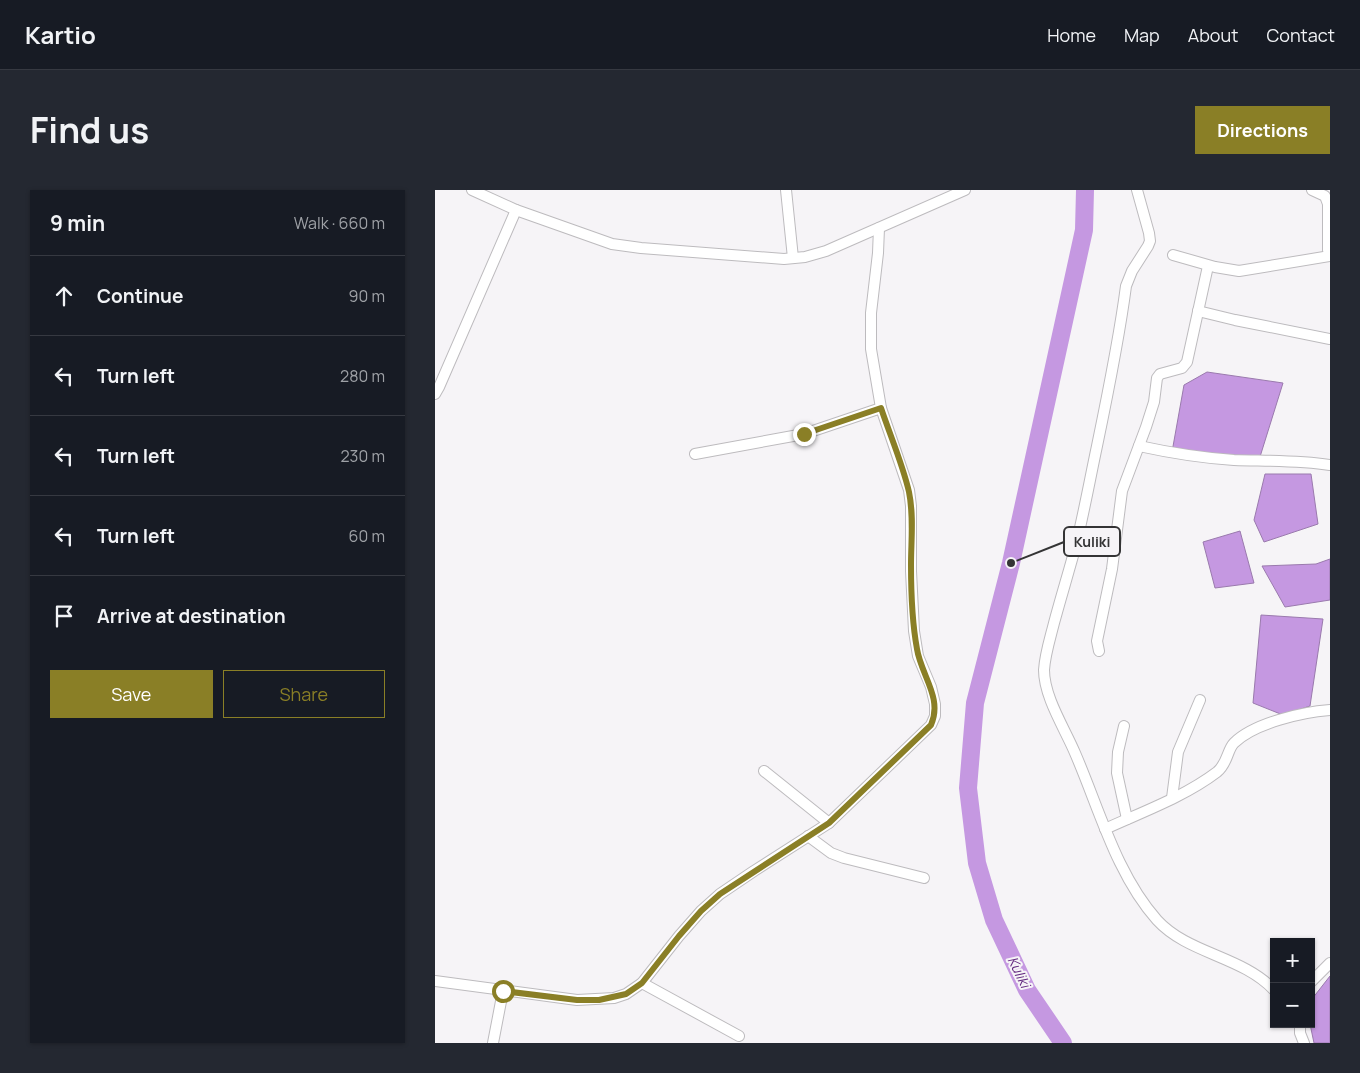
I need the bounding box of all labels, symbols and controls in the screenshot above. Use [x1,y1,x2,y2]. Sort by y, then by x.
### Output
text: Kartio [25,18,96,51]
text: Home [1047,23,1096,47]
text: Map [1124,23,1160,47]
text: About [1188,23,1238,47]
text: Contact [1266,23,1335,47]
text: Find us [30,106,149,154]
button: Directions [1195,106,1330,154]
text: 9 min [50,209,105,237]
text: Walk · 660 m [294,212,385,234]
icon: ahead [50,282,78,310]
text: Continue [97,283,183,309]
text: 90 m [349,285,385,307]
icon: left [50,362,78,390]
text: Turn left [97,363,175,389]
text: 280 m [340,365,385,387]
route end [793,423,816,446]
icon: left [50,442,78,470]
text: Turn left [97,443,175,469]
text: 230 m [341,445,385,467]
icon: left [50,522,78,550]
text: Turn left [97,523,175,549]
text: 60 m [349,525,385,547]
callout: Kuliki [1064,527,1120,556]
text: Kuliki [1074,532,1110,551]
icon: arrive [50,602,78,630]
text: Arrive at destination [97,603,286,629]
button: Save [50,670,213,718]
button: Share [223,670,385,718]
map controls [1270,938,1315,1028]
button: + [1270,938,1315,983]
water label: Kuliki [1004,953,1036,992]
route start [492,980,515,1003]
button: − [1270,983,1315,1028]

